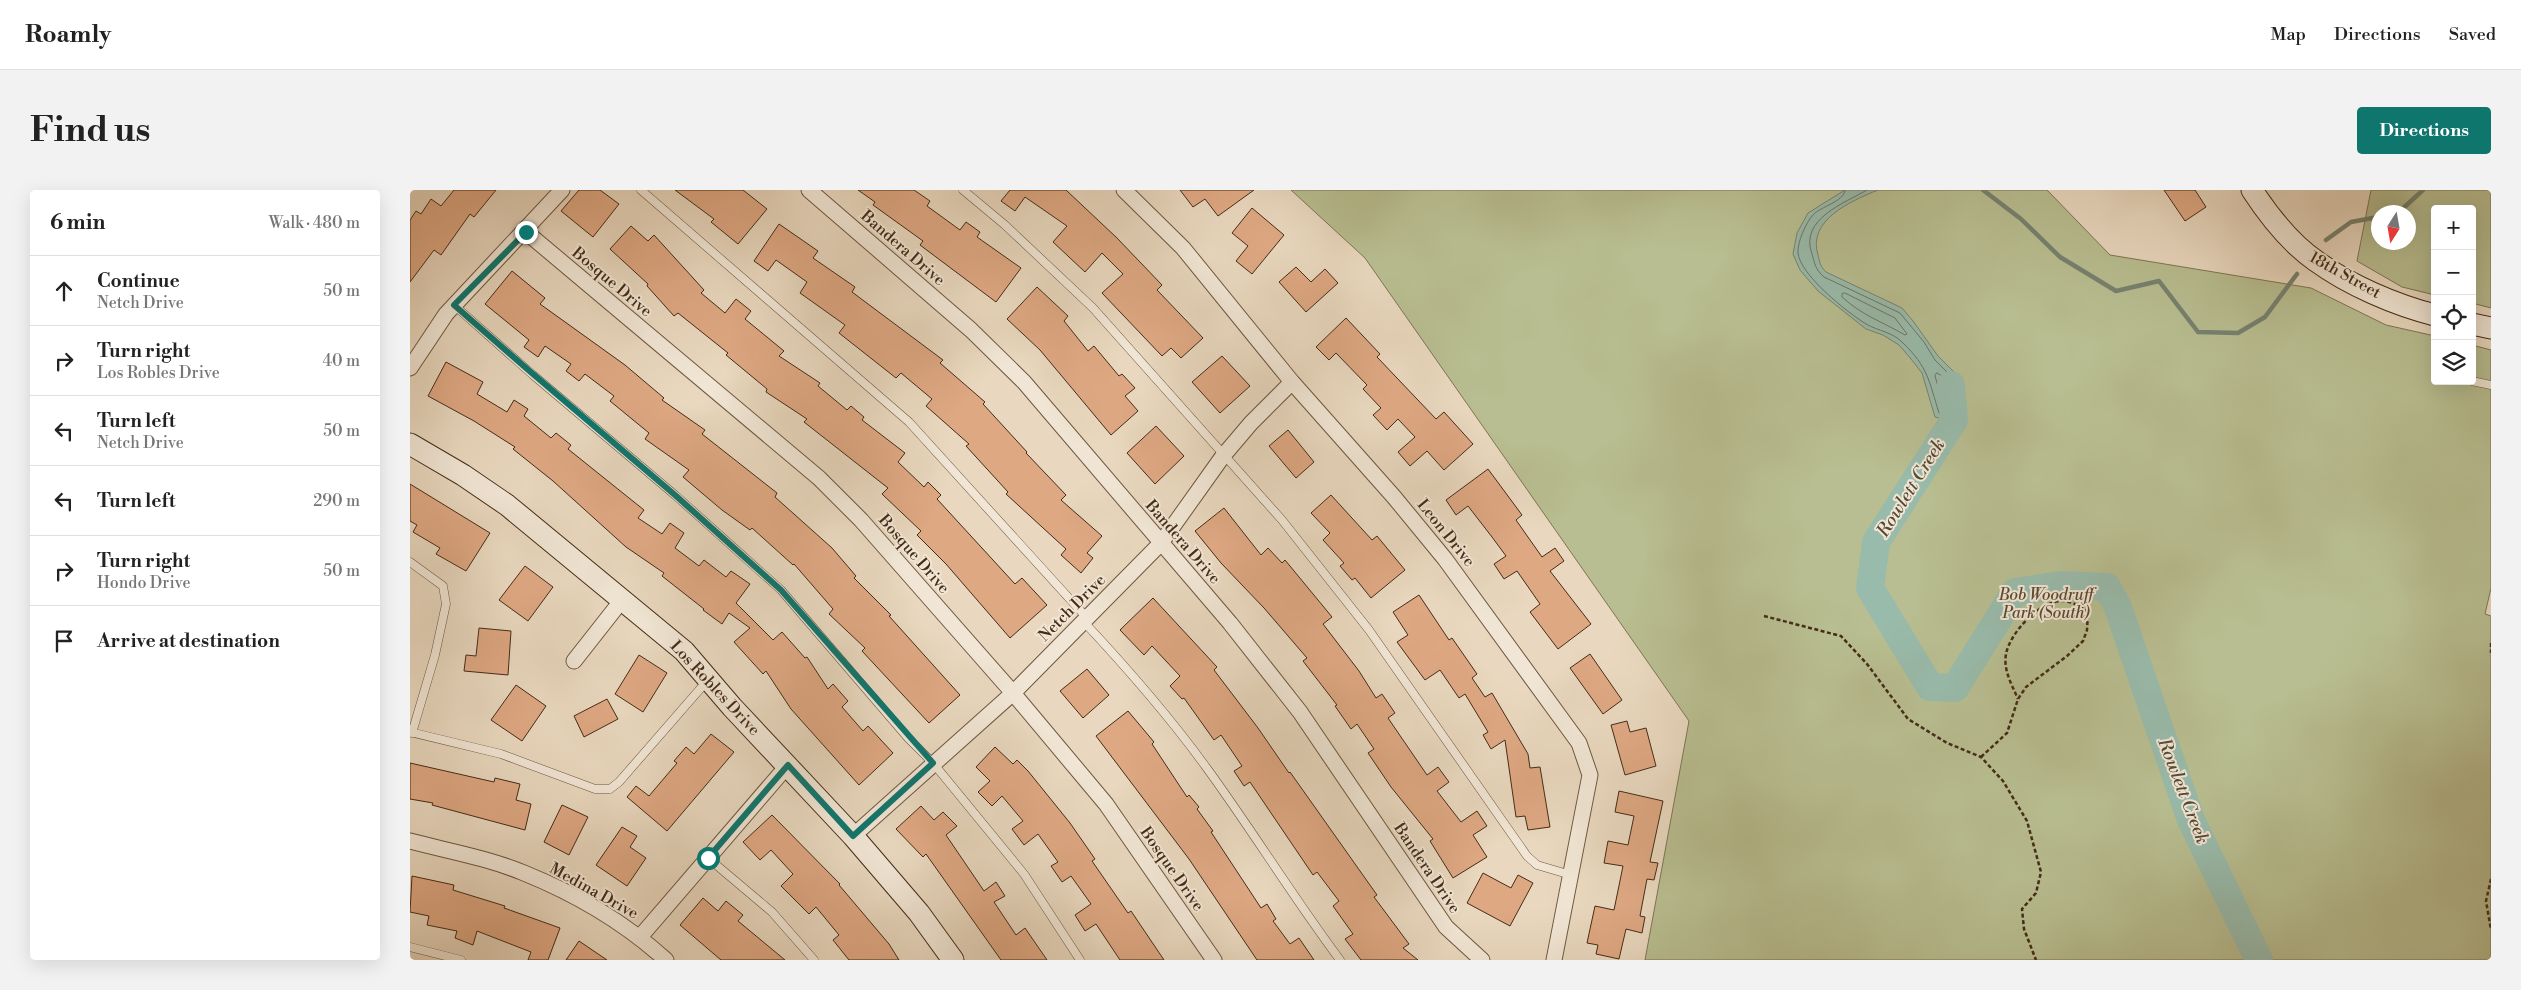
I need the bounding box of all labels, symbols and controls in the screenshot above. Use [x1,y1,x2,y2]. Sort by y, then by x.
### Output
text: Roamly [25,20,111,50]
text: Map [2270,23,2306,46]
text: Directions [2334,23,2421,46]
text: Saved [2449,23,2496,46]
button: Directions [2357,107,2491,154]
text: Find us [30,109,150,152]
street label: Bandera Drive [856,205,949,290]
north arrow [2371,205,2416,250]
map controls [2431,205,2476,385]
button: + [2431,205,2476,250]
text: 6 min [50,210,105,236]
text: Walk · 480 m [269,213,360,233]
route end [515,221,538,244]
street label: Bosque Drive [567,242,656,321]
street label: 18th Street [2306,247,2384,303]
button: − [2431,250,2476,295]
text: Continue [97,269,180,293]
icon: ahead [50,277,78,305]
text: 50 m [323,281,360,301]
text: Netch Drive [97,293,184,313]
button: locate [2431,295,2476,340]
text: Turn right [97,339,190,363]
button: layers [2431,340,2476,385]
icon: right [50,347,78,375]
text: 40 m [323,351,360,371]
text: Los Robles Drive [97,363,220,383]
text: Turn left [97,409,176,433]
icon: left [50,417,78,445]
text: 50 m [323,421,360,441]
text: Netch Drive [97,433,184,453]
water label: Rowlett Creek [1871,435,1950,542]
icon: left [50,487,78,515]
text: Turn left [97,489,176,513]
text: 290 m [313,491,360,511]
street label: Bandera Drive [1140,495,1225,588]
street label: Leon Drive [1413,495,1479,571]
street label: Bosque Drive [874,510,954,598]
text: Turn right [97,549,190,573]
icon: right [50,557,78,585]
text: 50 m [323,561,360,581]
street label: Netch Drive [1034,570,1110,646]
text: Hondo Drive [97,573,190,593]
park label: Bob Woodruff Park (South) [1998,585,2097,623]
icon: arrive [50,627,78,655]
text: Arrive at destination [97,629,280,653]
street label: Los Robles Drive [666,636,764,740]
water label: Rowlett Creek [2152,734,2214,847]
street label: Bandera Drive [1389,818,1465,917]
street label: Bosque Drive [1135,822,1208,915]
route start [697,847,720,870]
street label: Medina Drive [546,858,642,924]

